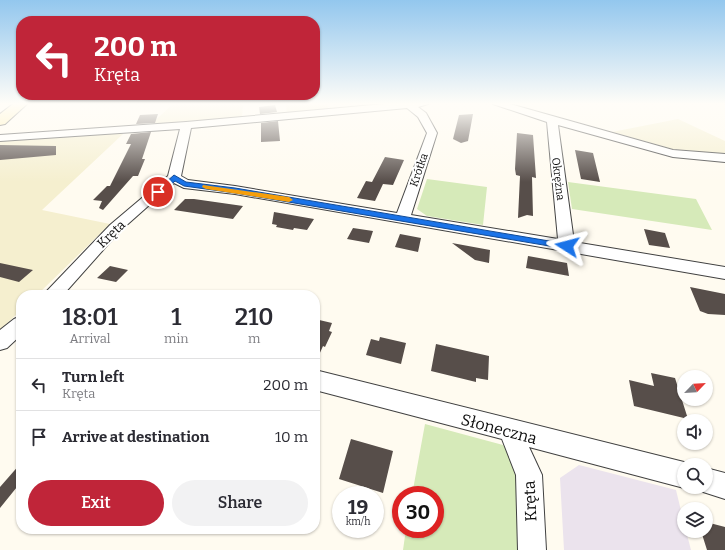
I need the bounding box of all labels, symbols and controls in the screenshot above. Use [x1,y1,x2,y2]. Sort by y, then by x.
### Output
text: 200 m [94,30,177,63]
icon: left [28,32,80,84]
text: Kręta [94,64,140,86]
street label: Krótka [407,152,431,188]
street label: Okrężna [549,157,567,201]
pin [141,175,175,209]
icon: arrive [147,181,169,203]
street label: Kręta [94,217,128,251]
position arrow [546,225,588,267]
text: 18:01 [62,303,118,331]
text: 1 [171,303,181,331]
text: 210 [235,303,274,331]
text: Arrival [69,331,111,346]
text: min [164,331,189,346]
text: m [248,331,260,346]
text: Turn left [62,368,124,386]
north arrow [677,370,713,406]
map controls [677,370,713,538]
icon: left [28,374,50,396]
text: 200 m [263,376,308,394]
text: Kręta [62,386,95,401]
street label: Słoneczna [459,410,539,448]
button: sound [677,414,713,450]
icon: arrive [28,426,50,448]
text: Arrive at destination [62,428,209,446]
text: 10 m [275,428,308,446]
button: search [677,458,713,494]
button: Exit [28,480,164,526]
button: Share [172,480,308,526]
street label: Kręta [519,480,541,522]
speed limit sign: 30 [392,486,444,538]
text: 19 [348,495,368,519]
button: layers [677,502,713,538]
text: km/h [346,516,370,528]

